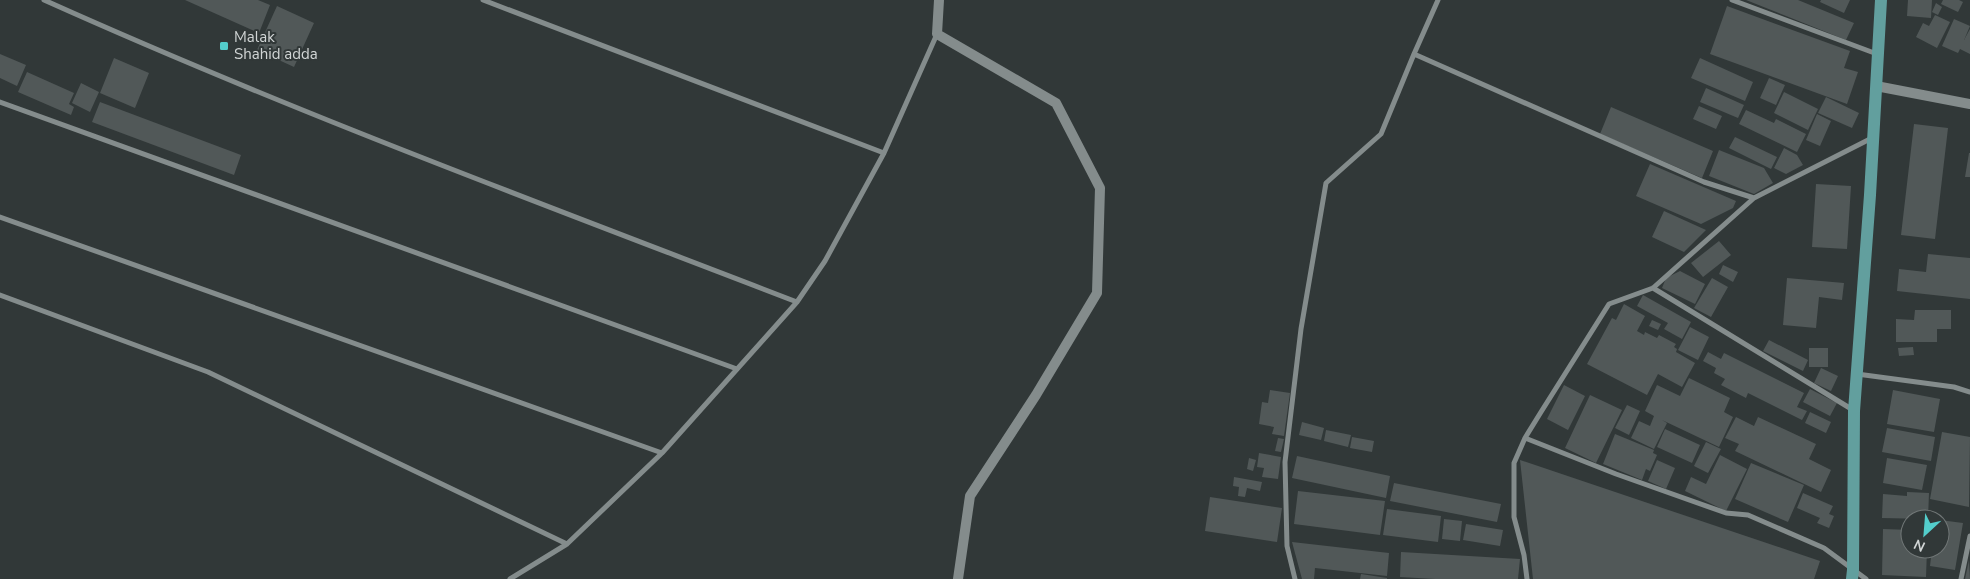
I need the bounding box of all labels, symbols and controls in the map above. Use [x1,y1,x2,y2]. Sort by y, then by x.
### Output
place label: Malak Shahid adda [234,27,318,64]
marker: Malak Shahid adda [218,40,230,52]
north arrow [1900,509,1950,559]
text: N [1911,534,1928,556]

